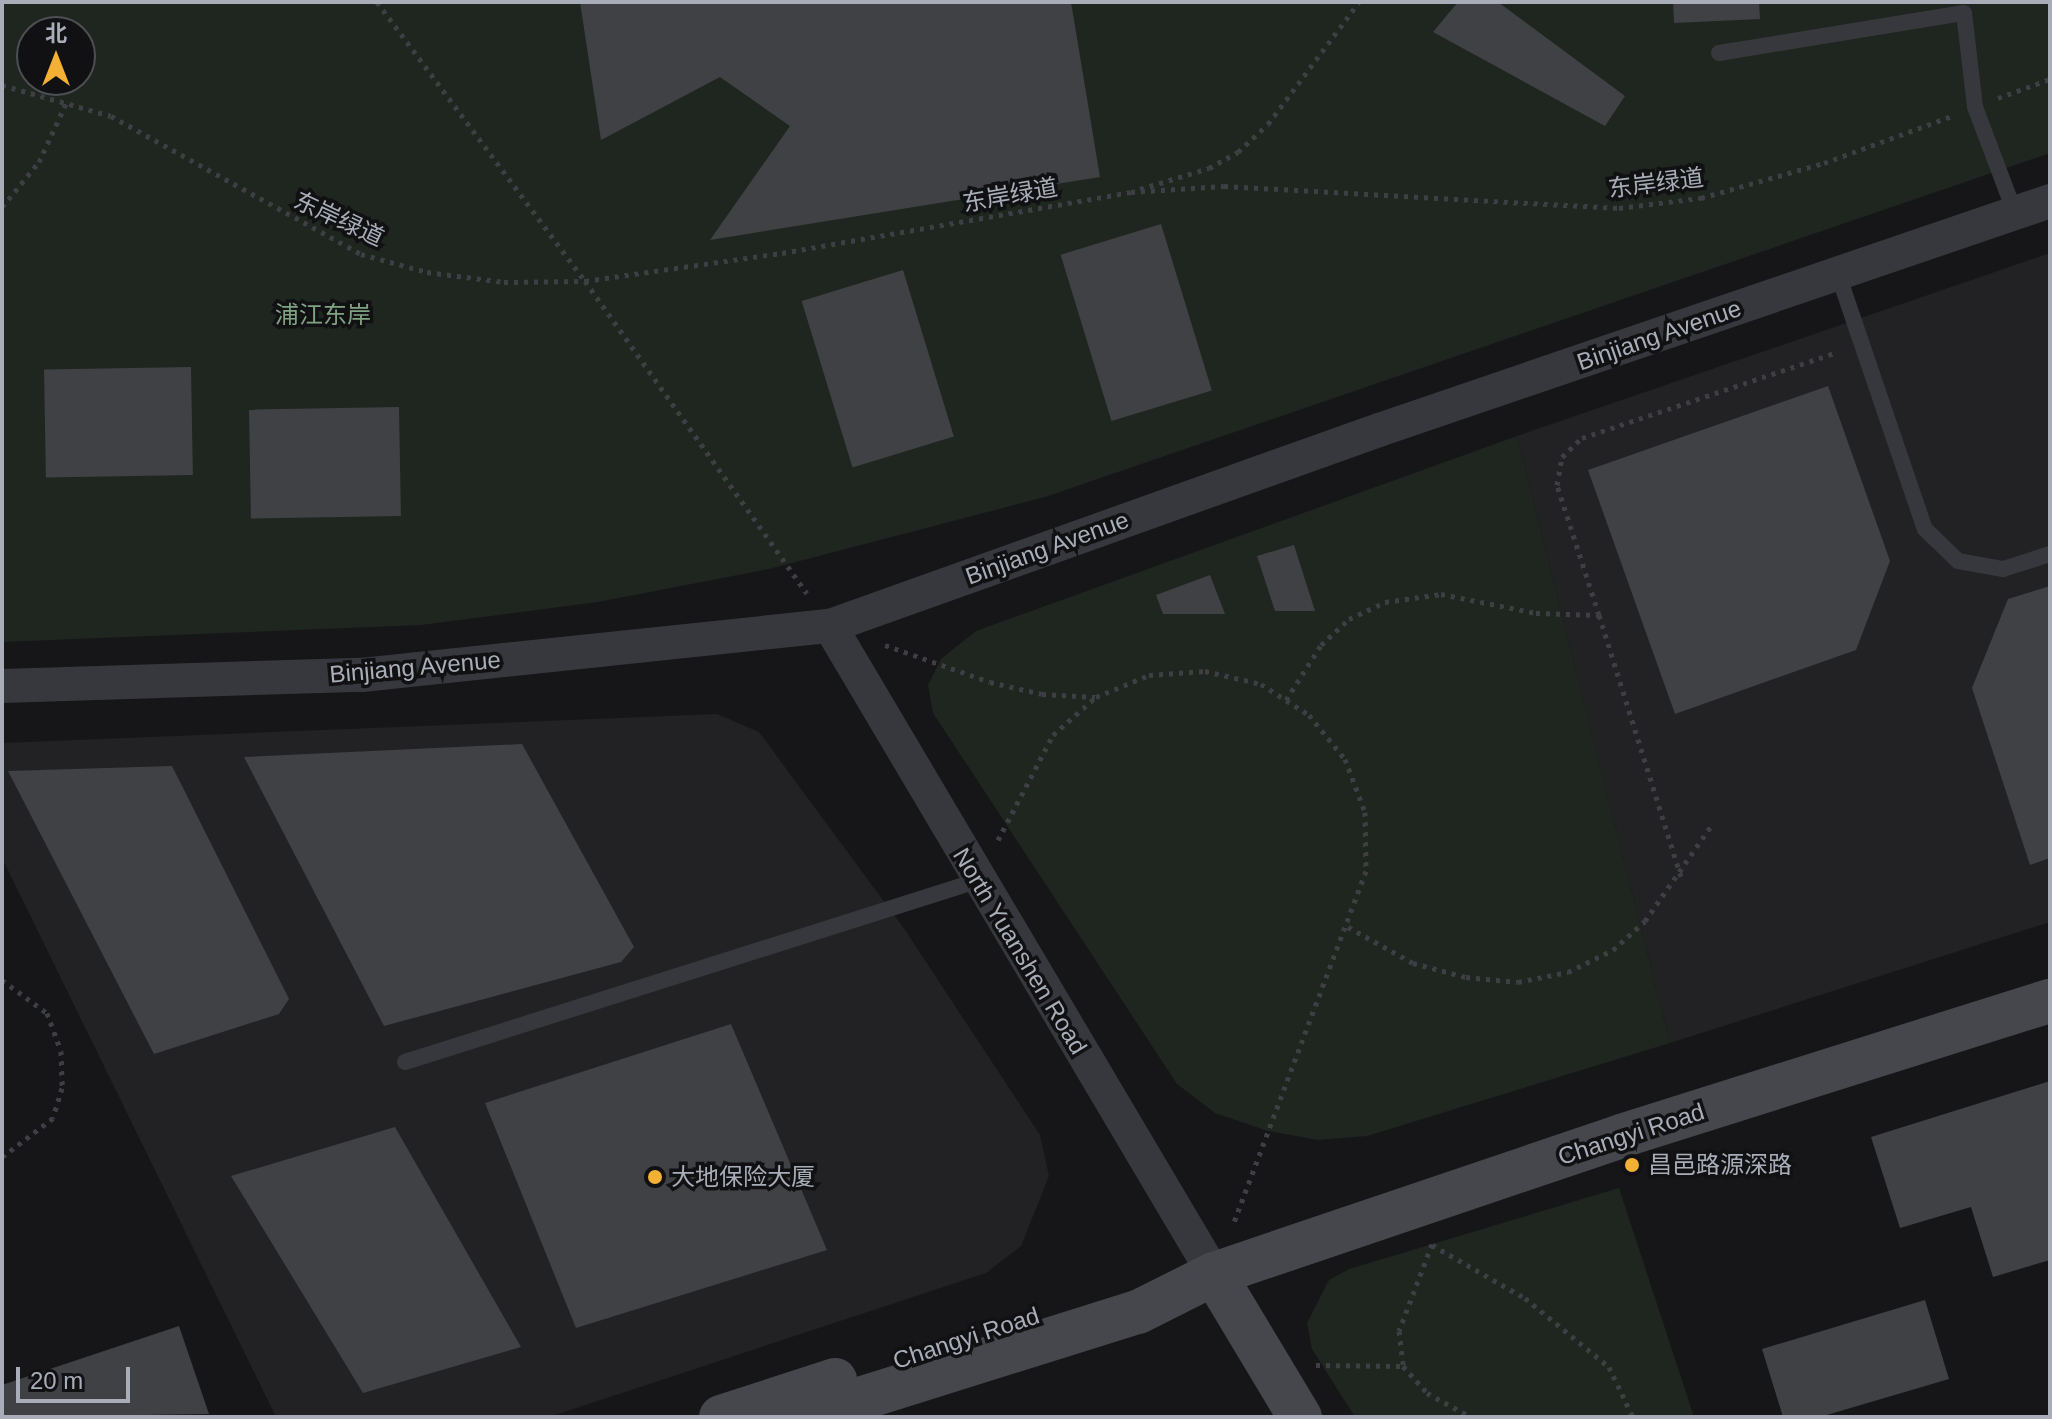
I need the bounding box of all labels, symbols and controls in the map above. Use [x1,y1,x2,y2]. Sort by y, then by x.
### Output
north arrow [16,16,96,96]
text: 北 [45,21,67,46]
street label: 东岸绿道 [1607,163,1705,203]
street label: 东岸绿道 [960,172,1060,218]
street label: 东岸绿道 [289,186,389,252]
street label: Binjiang Avenue [1573,293,1745,377]
park label: 浦江东岸 [275,301,371,329]
street label: Binjiang Avenue [961,505,1133,591]
street label: Binjiang Avenue [328,645,502,689]
street label: North Yuanshen Road [947,842,1093,1060]
street label: Changyi Road [1554,1097,1708,1171]
place label: 昌邑路源深路 [1648,1151,1792,1179]
marker: 昌邑路源深路 [1623,1156,1641,1174]
place label: 大地保险大厦 [671,1163,815,1191]
marker: 大地保险大厦 [646,1168,664,1186]
street label: Changyi Road [889,1301,1043,1375]
scale bar [20,1351,134,1401]
text: 20 m [30,1367,83,1394]

